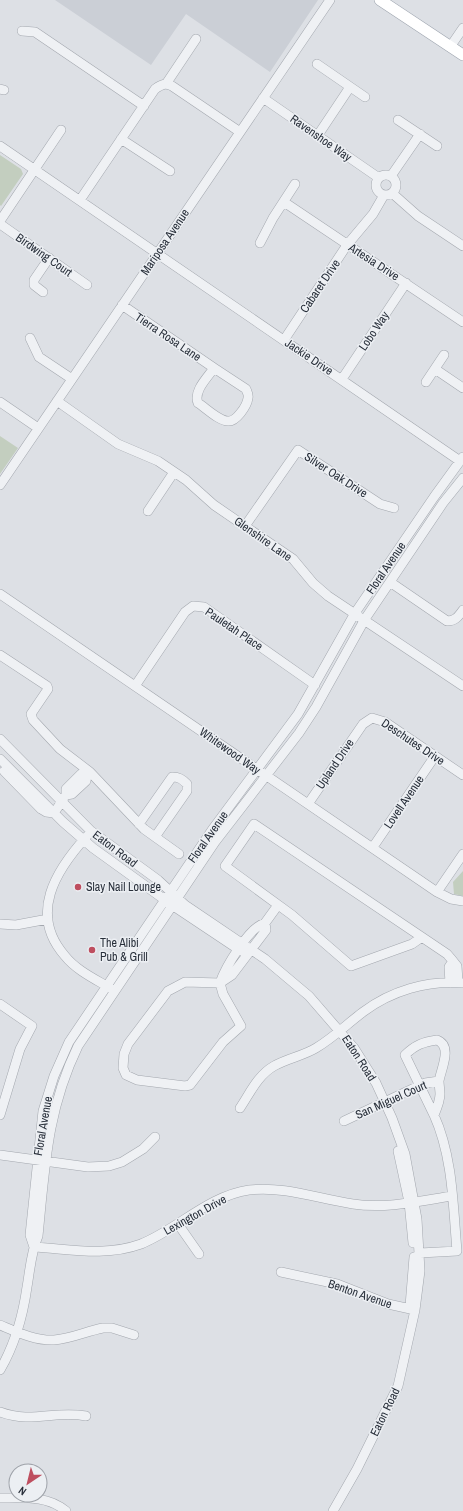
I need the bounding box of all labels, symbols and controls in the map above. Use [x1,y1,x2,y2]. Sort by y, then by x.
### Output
street label: Ravenshoe Way [287,111,355,165]
street label: Mariposa Avenue [137,206,193,278]
street label: Birdwing Court [13,230,76,281]
street label: Artesia Drive [345,239,402,284]
street label: Cabaret Drive [296,256,344,316]
street label: Lobo Way [355,308,393,354]
street label: Tierra Rosa Lane [132,309,204,365]
street label: Jackie Drive [282,335,336,379]
street label: Silver Oak Drive [301,449,371,501]
street label: Glenshire Lane [231,513,295,565]
street label: Floral Avenue [363,539,409,597]
street label: Pauletah Place [202,604,266,654]
street label: Deschutes Drive [378,715,448,769]
street label: Whitewood Way [196,724,264,778]
street label: Upland Drive [312,736,358,792]
street label: Lovell Avenue [380,772,428,832]
street label: Floral Avenue [184,808,232,866]
street label: Eaton Road [89,827,141,871]
place label: Slay Nail Lounge [86,879,161,895]
marker: Slay Nail Lounge [73,882,83,892]
place label: The Alibi Pub & Grill [100,935,148,965]
marker: The Alibi Pub & Grill [87,945,97,955]
street label: Eaton Road [338,1032,380,1084]
street label: San Miguel Court [353,1077,429,1123]
street label: Floral Avenue [30,1095,56,1157]
street label: Lexington Drive [161,1191,229,1239]
street label: Benton Avenue [326,1276,394,1312]
street label: Eaton Road [366,1385,404,1439]
north arrow [8,1463,48,1503]
text: N [16,1484,29,1499]

